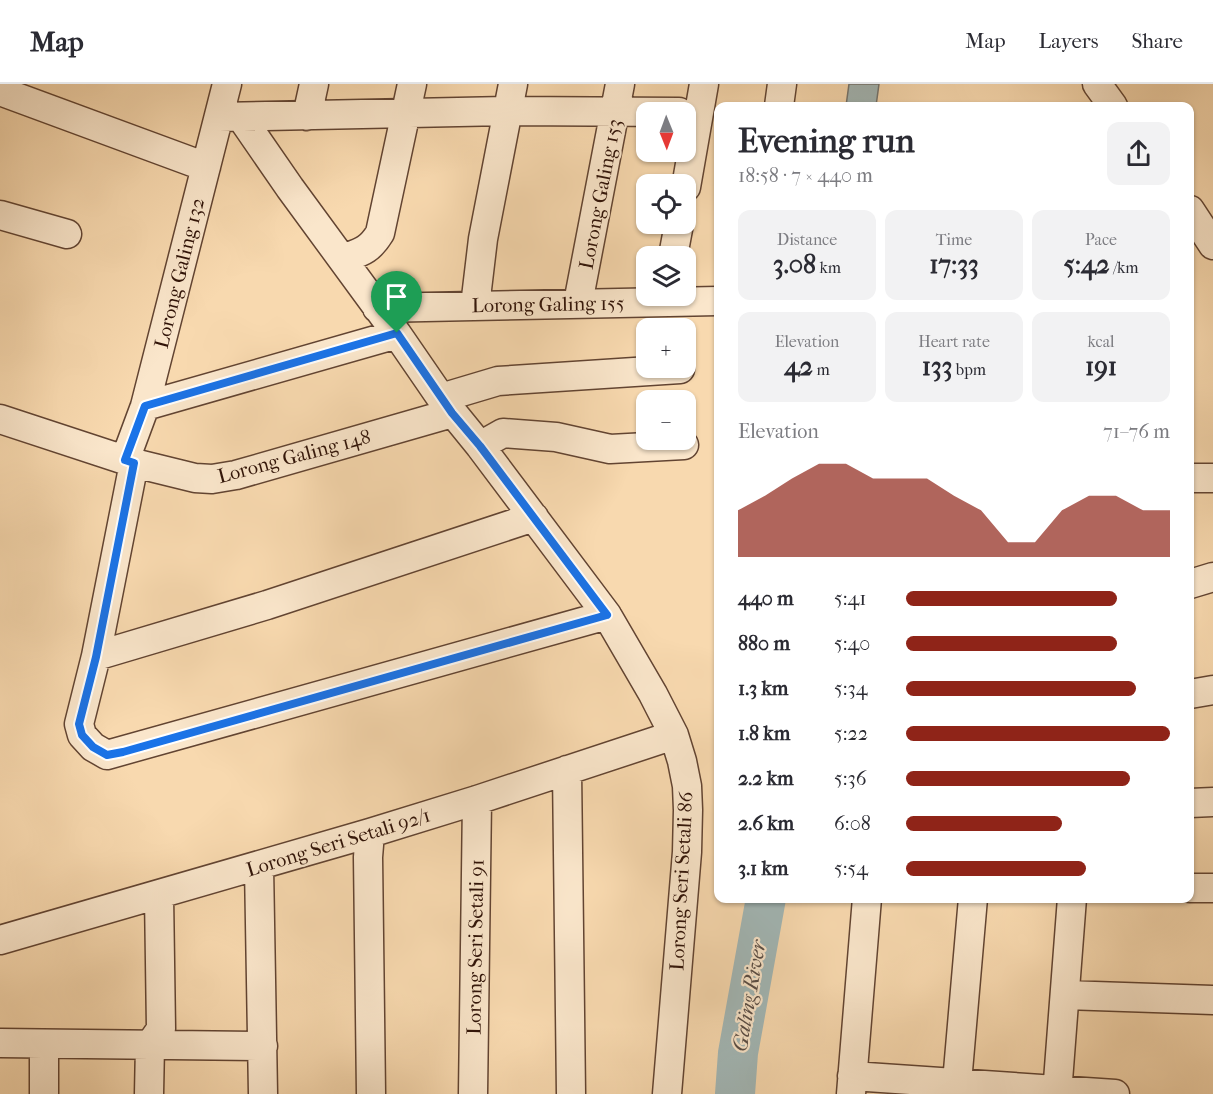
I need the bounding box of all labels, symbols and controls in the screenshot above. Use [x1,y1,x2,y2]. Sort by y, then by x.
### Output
text: Map [30,25,84,58]
text: Map [965,29,1006,53]
text: Layers [1039,29,1098,53]
text: Share [1131,29,1183,53]
north arrow [636,102,696,162]
map controls [636,102,696,450]
street label: Lorong Galing 153 [575,117,626,271]
text: Evening run [738,122,915,161]
button: share [1107,122,1170,185]
text: 18:58 · 7 × 440 m [738,164,873,187]
button: locate [636,174,696,234]
street label: Lorong Galing 132 [150,196,209,351]
text: Distance [777,230,837,249]
text: Time [936,230,972,249]
text: Pace [1085,230,1117,249]
button: layers [636,246,696,306]
text: 3.08 [773,249,816,280]
text: 17:33 [929,249,979,280]
text: 5:42 [1063,249,1110,280]
text: km [816,258,841,277]
text: /km [1110,258,1139,277]
pin [371,271,422,333]
icon: arrive [380,280,413,313]
street label: Lorong Galing 155 [471,292,625,317]
button: + [636,318,696,378]
text: Elevation [775,332,839,351]
text: Heart rate [918,332,990,351]
text: kcal [1088,332,1114,351]
text: 42 [784,351,813,382]
text: 133 [922,351,952,382]
text: 191 [1085,351,1117,382]
text: m [813,360,830,379]
text: bpm [952,360,986,379]
button: − [636,390,696,450]
text: Elevation [738,420,819,443]
text: 71–76 m [1103,420,1170,443]
street label: Lorong Galing 148 [215,425,373,488]
text: 440 m [738,587,794,610]
text: 5:41 [834,587,866,610]
text: 880 m [738,632,790,655]
text: 5:40 [834,632,870,655]
text: 1.3 km [738,677,788,700]
text: 5:34 [834,677,868,700]
text: 1.8 km [738,722,790,745]
text: 5:22 [834,722,868,745]
text: 2.2 km [738,767,794,790]
text: 5:36 [834,767,867,790]
street label: Lorong Seri Setali 86 [665,791,698,971]
street label: Lorong Seri Setali 92/1 [243,804,433,881]
text: 2.6 km [738,812,794,835]
text: 6:08 [834,812,871,835]
text: 3.1 km [738,857,788,880]
text: 5:54 [834,857,868,880]
street label: Lorong Seri Setali 91 [462,859,489,1035]
water label: Galing River [727,937,771,1053]

